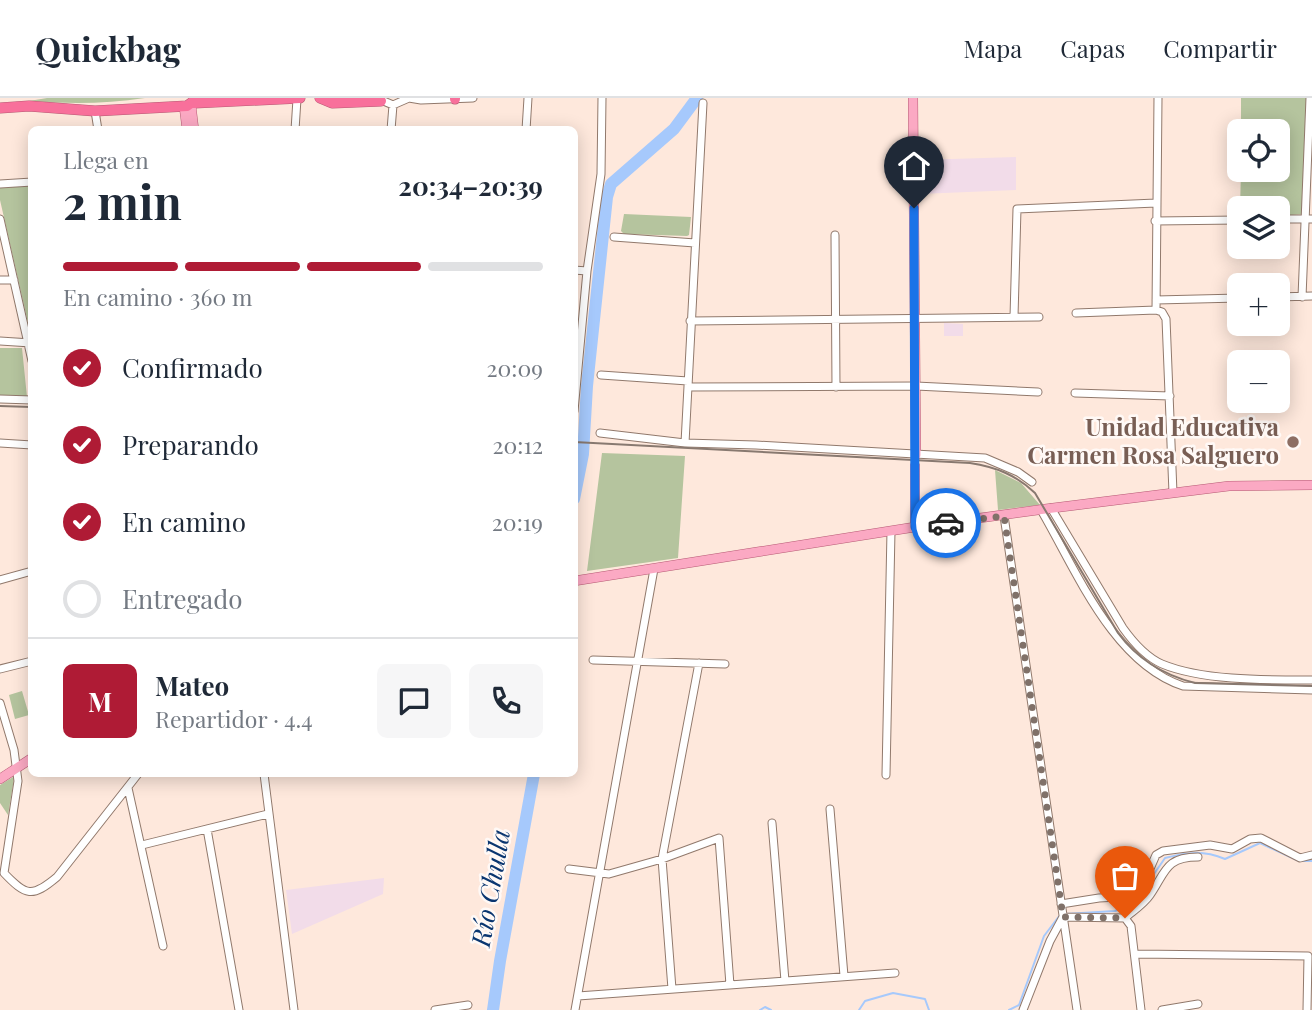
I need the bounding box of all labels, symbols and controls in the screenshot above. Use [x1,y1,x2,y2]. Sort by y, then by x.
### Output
text: Quickbag [35,26,181,70]
text: Mapa [964,32,1022,64]
text: Capas [1060,32,1125,64]
text: Compartir [1163,32,1277,64]
map controls [1227,119,1290,413]
button: locate [1227,119,1290,182]
pin [884,136,944,208]
text: Llega en [63,144,149,175]
icon: home [895,147,933,185]
text: 20:34–20:39 [398,168,543,203]
text: 2 min [63,170,182,232]
button: layers [1227,196,1290,259]
button: + [1227,273,1290,336]
text: En camino · 360 m [63,281,252,312]
icon: check [63,349,101,387]
text: Confirmado [122,350,263,385]
button: − [1227,350,1290,413]
text: 20:09 [487,352,543,383]
place label: Unidad Educativa Carmen Rosa Salguero [1027,410,1280,470]
icon: check [63,426,101,464]
text: Preparando [122,427,259,462]
text: 20:12 [493,429,543,460]
marker: Unidad Educativa Carmen Rosa Salguero [1285,434,1301,450]
courier [911,488,981,558]
icon: check [63,503,101,541]
text: En camino [122,504,246,539]
icon: car [927,504,965,542]
text: 20:19 [492,506,543,537]
text: Entregado [122,581,243,616]
button: chat [377,664,451,738]
button: phone [469,664,543,738]
text: Mateo [155,668,229,703]
text: M [88,684,112,719]
text: Repartidor · 4.4 [155,703,313,734]
water label: Río Chulla [462,826,517,950]
pin [1095,846,1155,918]
icon: bag [1106,857,1144,895]

